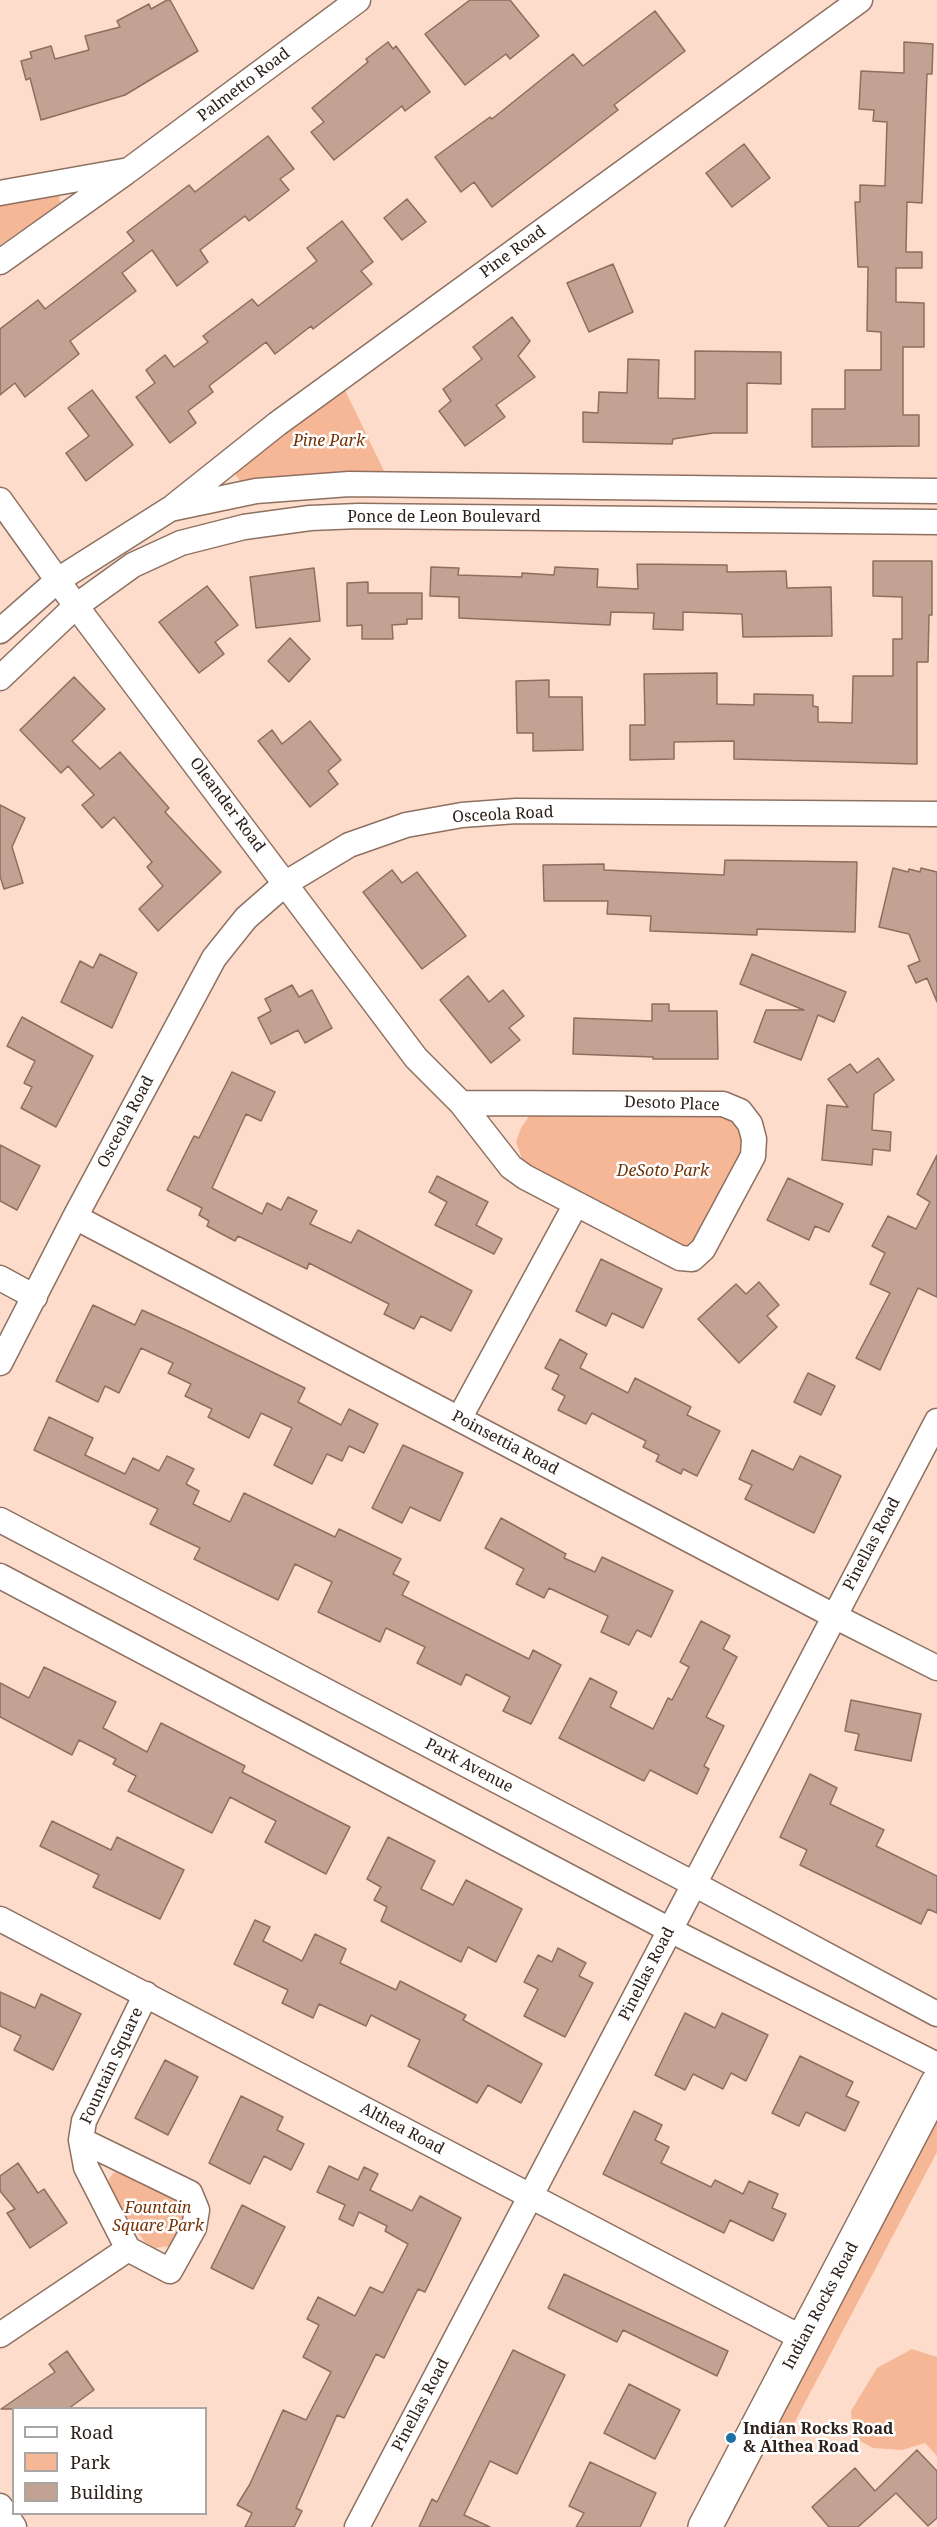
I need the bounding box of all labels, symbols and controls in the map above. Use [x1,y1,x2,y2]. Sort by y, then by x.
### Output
street label: Palmetto Road [194,44,294,126]
street label: Pine Road [476,222,550,282]
park label: Pine Park [293,431,365,451]
street label: Ponce de Leon Boulevard [347,507,541,527]
street label: Oleander Road [185,754,269,856]
street label: Osceola Road [452,803,554,827]
street label: Osceola Road [94,1073,158,1171]
street label: Desoto Place [624,1093,720,1115]
park label: DeSoto Park [617,1161,709,1181]
street label: Poinsettia Road [448,1407,562,1479]
street label: Pinellas Road [839,1494,905,1594]
street label: Park Avenue [422,1735,516,1797]
street label: Pinellas Road [615,1924,679,2024]
street label: Fountain Square [77,2005,147,2127]
street label: Althea Road [357,2099,447,2159]
park label: Fountain Square Park [112,2198,204,2236]
street label: Indian Rocks Road [779,2239,863,2373]
street label: Pinellas Road [388,2355,454,2455]
legend [12,2407,207,2515]
place label: Indian Rocks Road & Althea Road [743,2419,893,2457]
text: Road [70,2420,113,2444]
marker: Indian Rocks Road & Althea Road [724,2431,738,2445]
text: Park [70,2450,110,2474]
text: Building [70,2480,143,2504]

